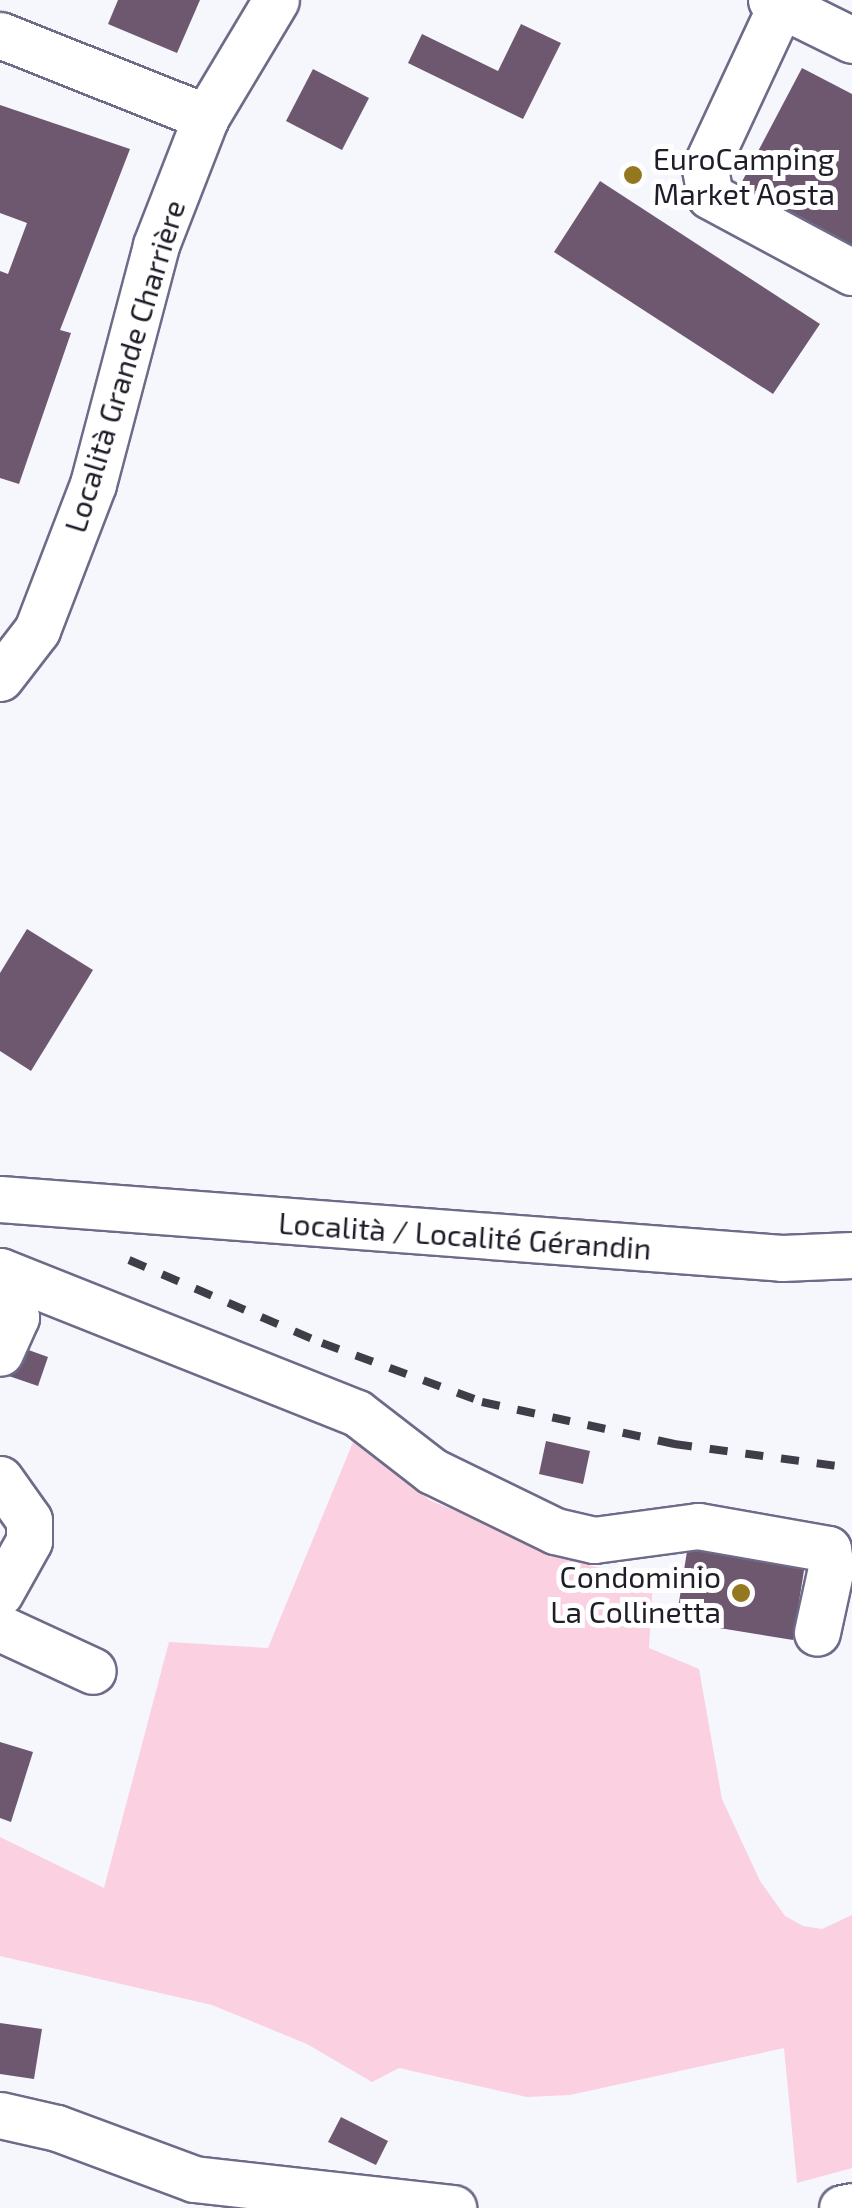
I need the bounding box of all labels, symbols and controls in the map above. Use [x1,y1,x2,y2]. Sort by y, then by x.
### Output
place label: EuroCamping Market Aosta [653,140,836,210]
marker: EuroCamping Market Aosta [622,164,644,186]
street label: Località Grande Charrière [56,195,192,537]
street label: Località / Localité Gérandin [277,1204,653,1266]
place label: Condominio La Collinetta [550,1558,721,1628]
marker: Condominio La Collinetta [730,1582,752,1604]

